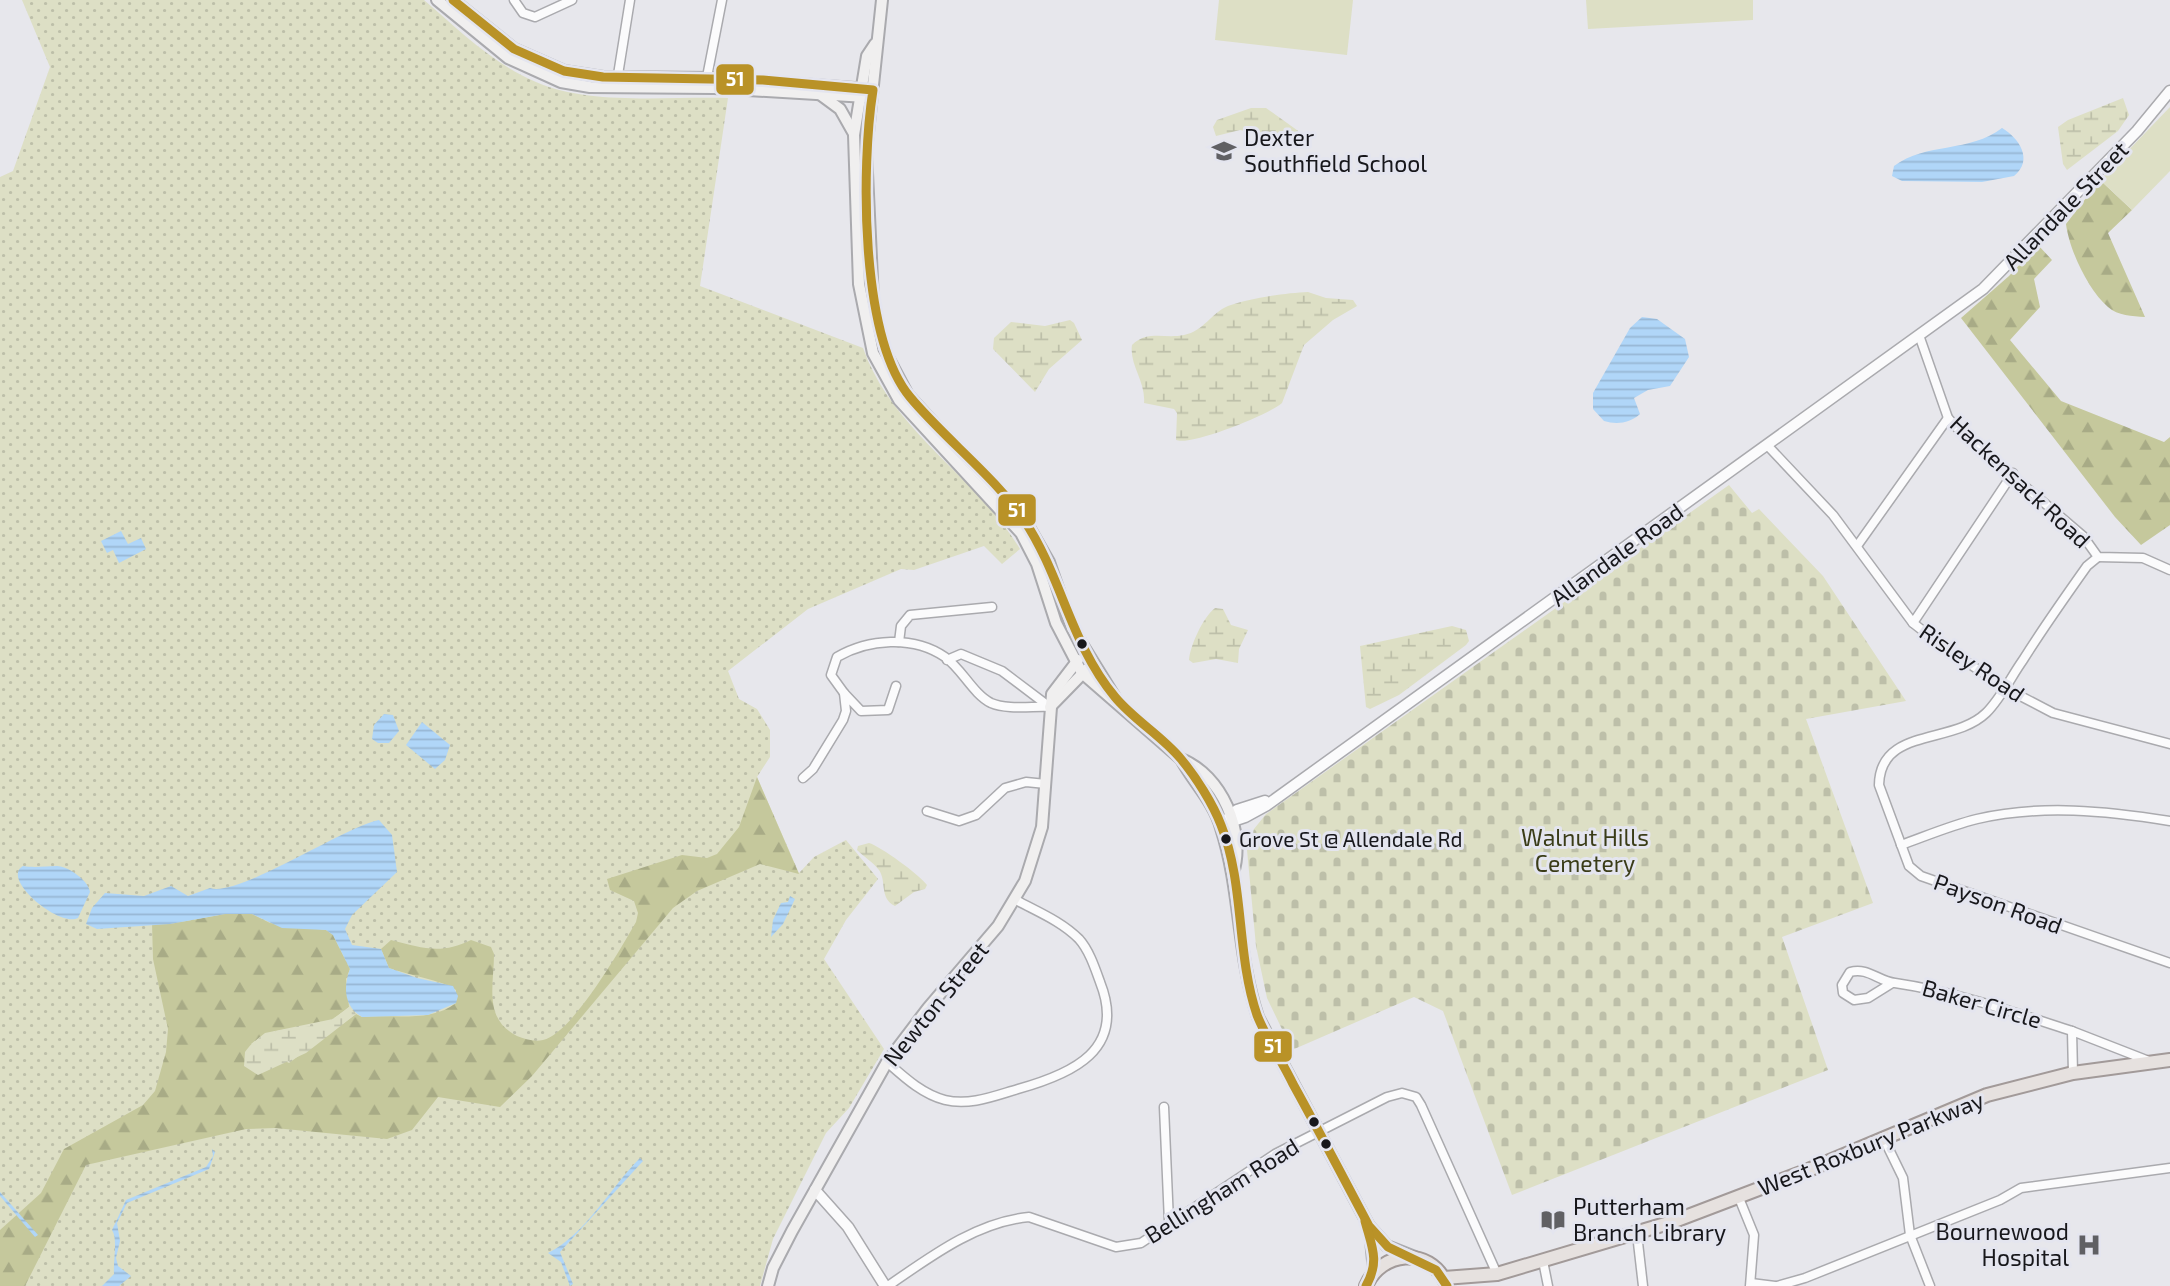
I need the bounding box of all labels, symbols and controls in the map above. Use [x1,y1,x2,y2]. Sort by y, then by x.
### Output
line badge: 51 [715,63,755,96]
text: 51 [726,67,744,90]
place label: Dexter Southfield School [1244,123,1427,177]
street label: Allandale Street [1997,135,2134,275]
school or university icon: Dexter Southfield School [1210,137,1238,165]
street label: Hackensack Road [1945,409,2097,553]
line badge: 51 [997,493,1037,527]
street label: Allandale Road [1545,497,1688,612]
text: 51 [1008,498,1026,521]
street label: Risley Road [1915,617,2030,707]
unlabelled marker [1075,637,1089,651]
park label: Walnut Hills Cemetery [1521,823,1649,877]
place label: Grove St @ Allendale Rd [1239,826,1462,851]
marker: Grove St @ Allendale Rd [1219,832,1233,846]
street label: Payson Road [1930,867,2066,939]
street label: Newton Street [877,935,994,1071]
street label: Baker Circle [1919,973,2045,1033]
line badge: 51 [1253,1030,1293,1063]
text: 51 [1264,1034,1282,1057]
street label: West Roxbury Parkway [1754,1085,1988,1201]
unlabelled marker [1307,1115,1321,1129]
street label: Bellingham Road [1139,1132,1304,1249]
unlabelled marker [1319,1137,1333,1151]
place label: Putterham Branch Library [1573,1192,1726,1246]
library icon: Putterham Branch Library [1539,1206,1567,1234]
place label: Bournewood Hospital [1935,1217,2069,1271]
hospital icon: Bournewood Hospital [2075,1231,2103,1259]

